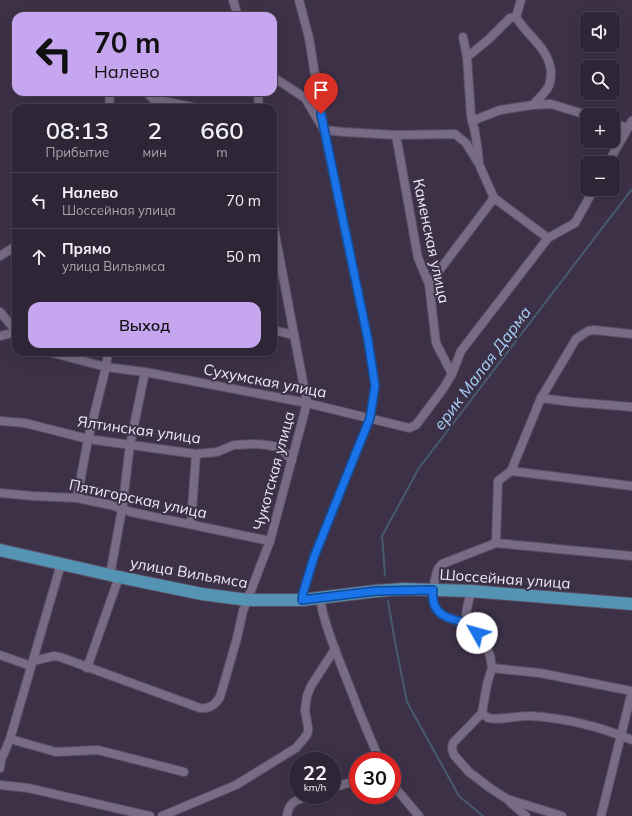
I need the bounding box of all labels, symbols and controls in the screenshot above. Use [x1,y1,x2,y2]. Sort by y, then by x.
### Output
map controls [580,12,620,196]
button: sound [580,12,620,52]
text: 70 m [94,25,160,60]
icon: left [28,28,80,80]
text: Налево [94,60,160,83]
button: search [580,60,620,100]
pin [304,73,338,114]
icon: arrive [310,79,332,101]
button: + [580,108,620,148]
text: 08:13 [46,115,109,145]
text: 2 [148,115,162,145]
text: 660 [200,115,244,145]
text: Прибытие [45,144,109,160]
text: мин [143,144,167,160]
text: m [216,144,228,160]
button: − [580,156,620,196]
street label: Каменская улица [409,177,454,305]
text: Налево [62,183,118,202]
icon: left [28,190,50,212]
text: 70 m [226,191,261,210]
text: Шоссейная улица [62,202,176,218]
text: Прямо [62,239,111,258]
icon: ahead [28,246,50,268]
text: 50 m [226,247,261,266]
text: улица Вильямса [62,258,165,274]
button: Выход [28,302,261,348]
water label: ерик Малая Дарма [429,302,535,434]
street label: Сухумская улица [202,359,328,402]
street label: Чукотская улица [248,409,299,533]
street label: Ялтинская улица [76,411,202,448]
street label: Пятигорская улица [67,475,209,522]
street label: улица Вильямса [129,553,249,592]
street label: Шоссейная улица [439,564,571,593]
position arrow [456,612,498,654]
speed limit sign: 30 [349,752,401,804]
text: 22 [303,760,327,785]
text: km/h [304,781,326,794]

